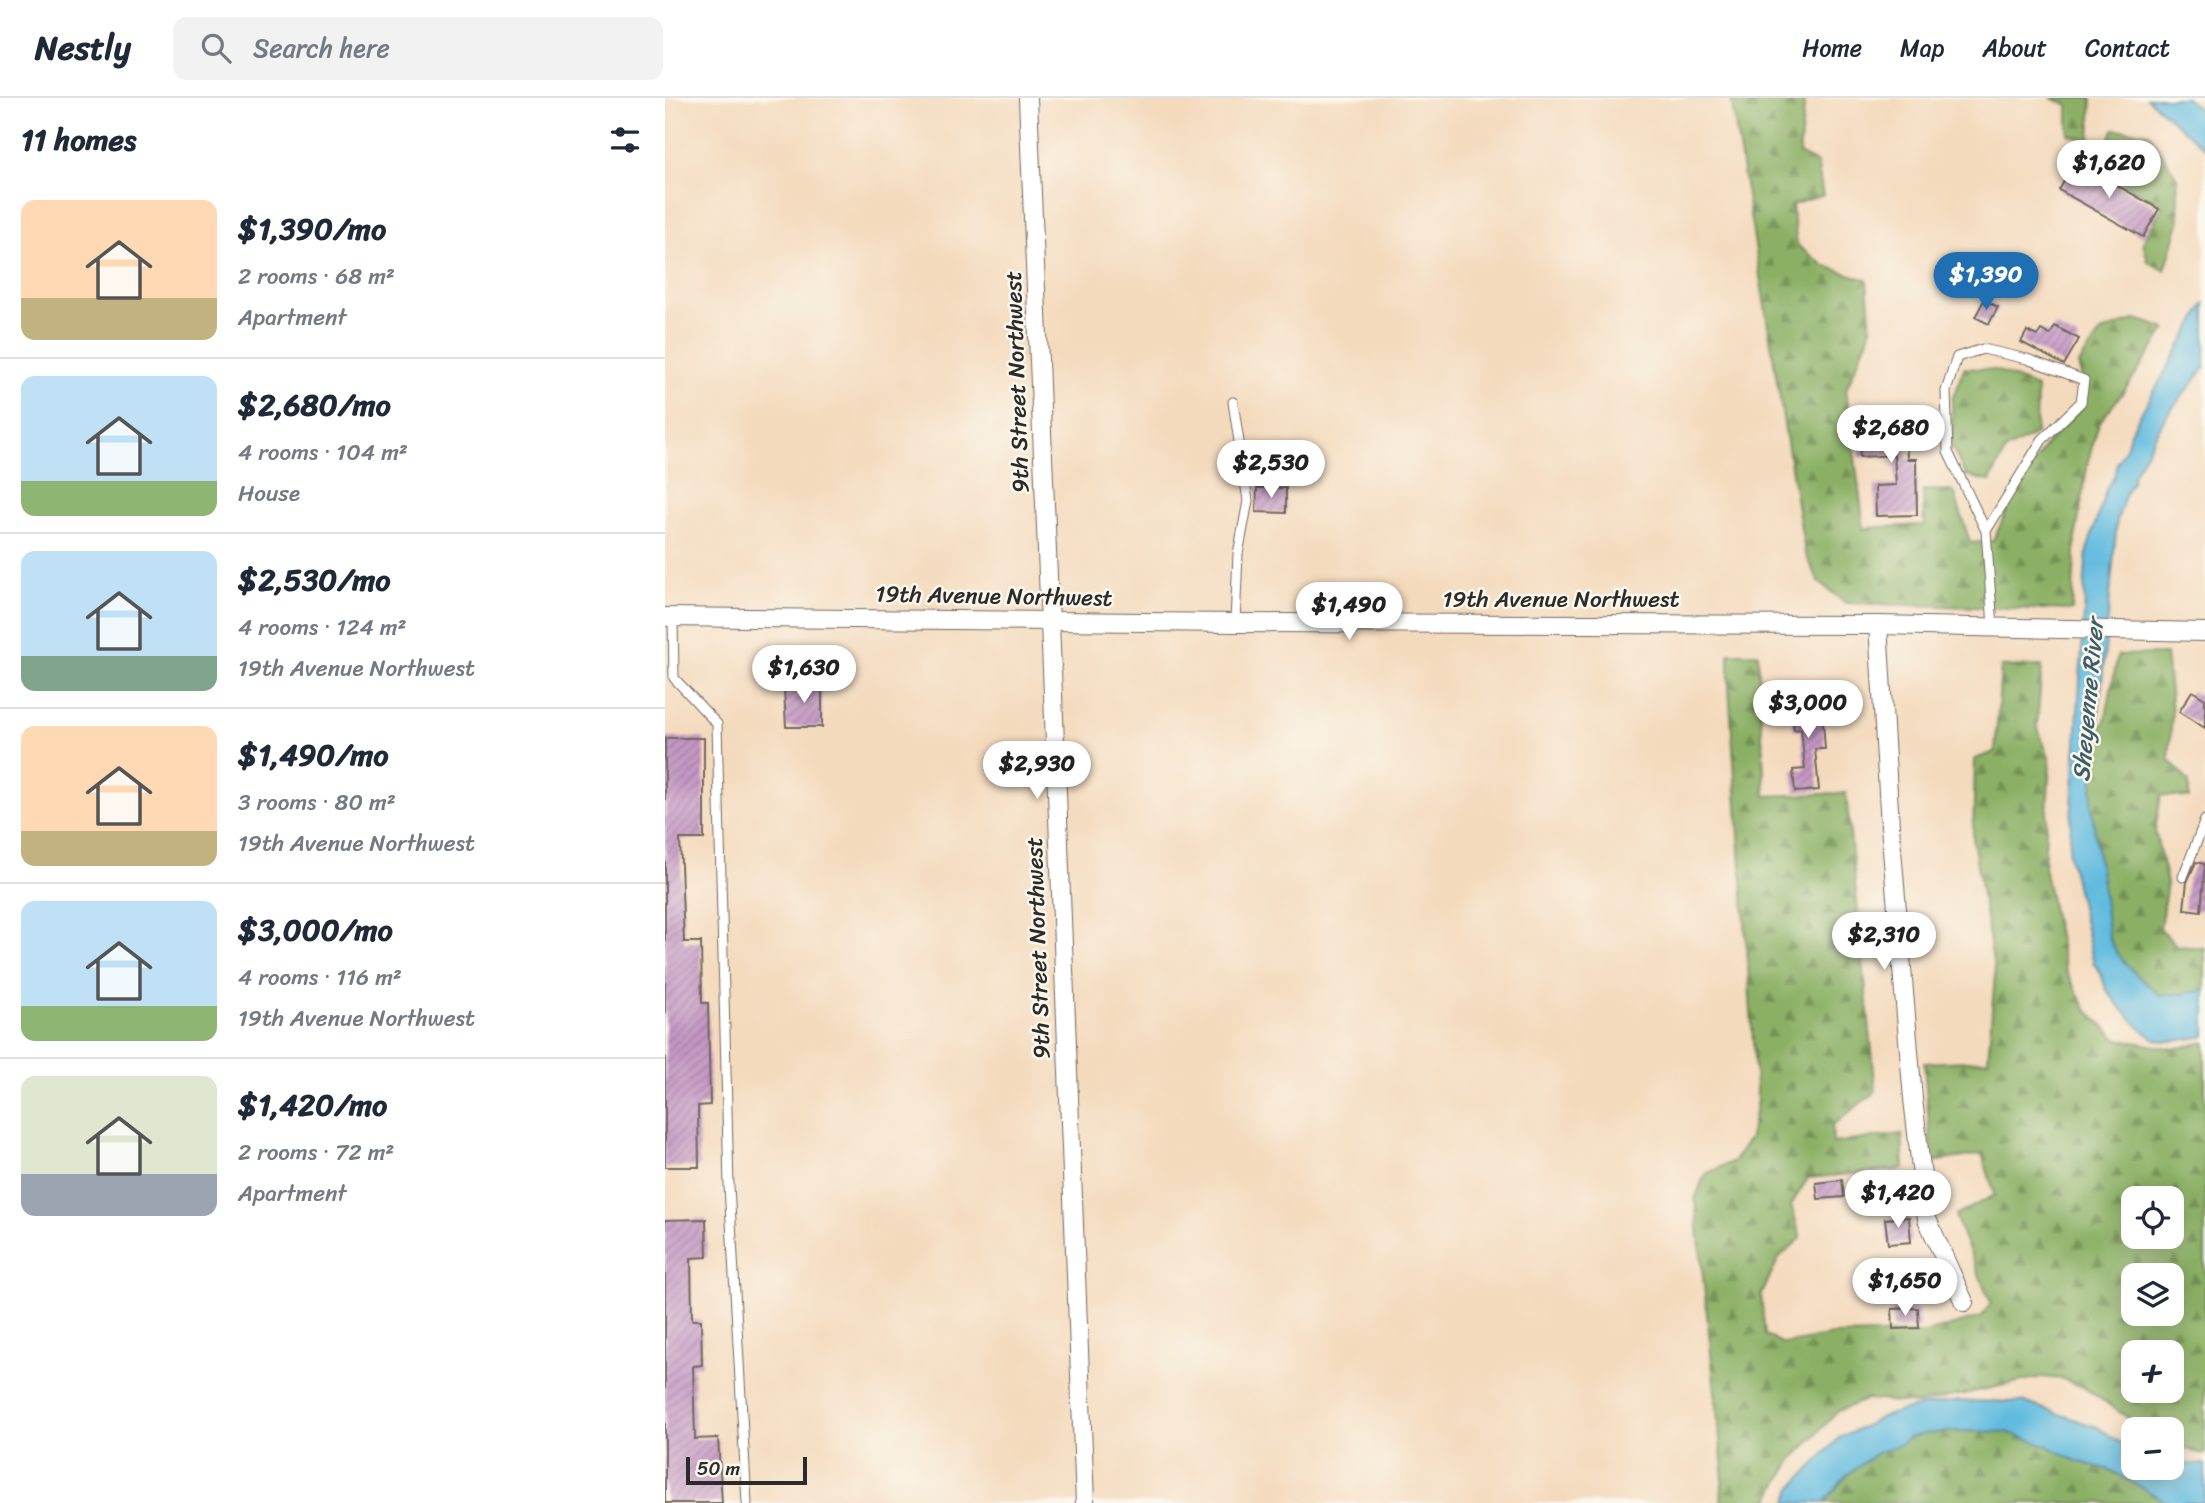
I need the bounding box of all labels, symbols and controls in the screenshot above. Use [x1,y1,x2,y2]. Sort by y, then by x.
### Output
search box [173,17,663,80]
text: Nestly [35,19,131,77]
text: Search here [253,25,390,71]
text: Home [1802,27,1862,69]
text: Map [1900,27,1944,69]
text: About [1982,27,2047,69]
text: Contact [2085,27,2170,69]
icon: search [197,29,235,67]
text: 11 homes [21,113,136,167]
icon: filters [606,121,644,159]
pin: $1,620 [2052,140,2166,200]
text: $1,620 [2073,142,2145,183]
text: $1,390/mo [238,202,386,256]
icon: home [77,228,161,312]
pin: $1,390 [1929,252,2043,312]
text: $1,390 [1950,254,2022,295]
text: 2 rooms · 68 m² [238,256,395,297]
street label: 9th Street Northwest [993,270,1041,494]
text: Apartment [238,297,347,338]
text: $2,680/mo [238,378,391,432]
icon: home [77,404,161,488]
pin: $2,680 [1834,406,1948,465]
text: $2,680 [1853,407,1929,448]
text: 4 rooms · 104 m² [238,432,408,473]
pin: $2,530 [1214,440,1328,500]
text: $2,530 [1233,442,1309,483]
text: House [238,473,300,514]
text: $2,530/mo [238,553,391,607]
street label: 19th Avenue Northwest [875,573,1113,619]
icon: home [77,579,161,663]
street label: 19th Avenue Northwest [1442,579,1680,620]
pin: $1,490 [1292,582,1406,642]
text: $1,490 [1312,584,1386,625]
text: 4 rooms · 124 m² [238,607,407,648]
water label: Sheyenne River [2060,613,2116,783]
pin: $1,630 [747,646,861,705]
text: $1,630 [768,647,840,688]
text: 19th Avenue Northwest [238,648,475,689]
pin: $3,000 [1751,680,1865,740]
text: $3,000 [1769,682,1847,723]
text: $1,490/mo [238,728,388,782]
pin: $2,930 [980,742,1094,801]
text: $2,930 [999,743,1075,784]
icon: home [77,754,161,838]
text: 3 rooms · 80 m² [238,782,396,823]
text: 19th Avenue Northwest [238,823,475,864]
street label: 9th Street Northwest [1014,836,1062,1060]
text: $3,000/mo [238,903,393,957]
pin: $2,310 [1827,912,1941,972]
text: $2,310 [1848,914,1920,955]
icon: home [77,929,161,1013]
text: 4 rooms · 116 m² [238,957,402,998]
text: 19th Avenue Northwest [238,998,475,1039]
text: $1,420/mo [238,1078,387,1132]
icon: home [77,1104,161,1188]
text: 2 rooms · 72 m² [238,1132,394,1173]
pin: $1,420 [1841,1170,1955,1230]
text: $1,420 [1861,1172,1935,1213]
text: Apartment [238,1173,347,1214]
map controls [2121,1186,2184,1480]
button: locate [2121,1186,2184,1249]
pin: $1,650 [1848,1258,1962,1318]
text: $1,650 [1868,1260,1942,1301]
button: layers [2121,1263,2184,1326]
button: + [2121,1340,2184,1403]
button: − [2121,1417,2184,1480]
text: 50 m [697,1452,740,1485]
scale bar [686,1454,807,1486]

